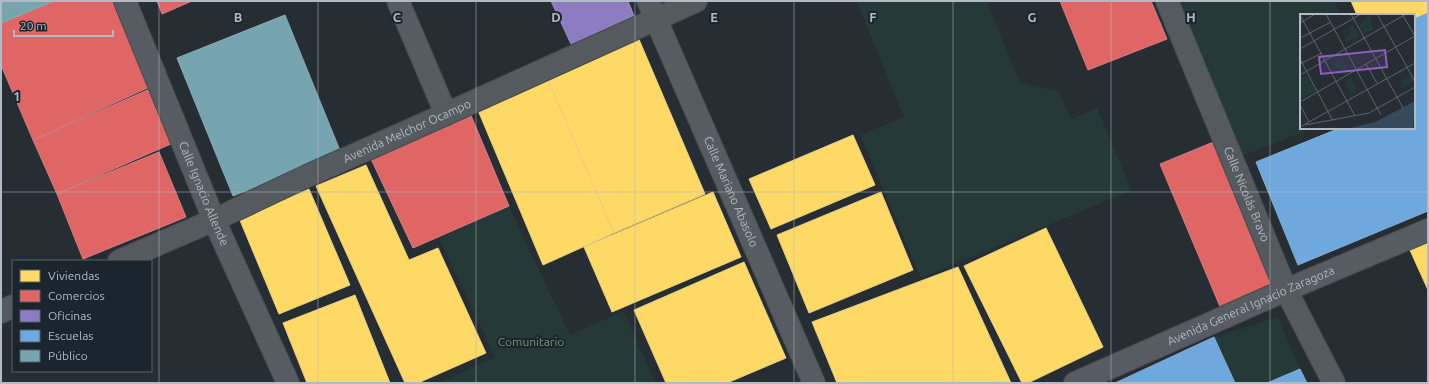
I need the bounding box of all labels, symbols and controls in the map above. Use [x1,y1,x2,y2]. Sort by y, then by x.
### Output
text: B [234,10,243,24]
text: C [393,10,402,24]
text: D [551,10,561,24]
text: E [710,10,718,24]
text: F [869,10,877,24]
text: G [1028,10,1037,24]
text: H [1186,10,1196,24]
scale bar [14,12,113,38]
inset map [1300,14,1415,129]
text: 20 m [20,19,47,32]
text: 1 [13,89,21,103]
street label: Avenida Melchor Ocampo [341,97,473,165]
street label: Calle Mariano Abasolo [702,134,761,249]
street label: Calle Ignacio Allende [177,139,232,248]
street label: Calle Nicolás Bravo [1222,145,1272,244]
legend [12,260,152,372]
street label: Avenida General Ignacio Zaragoza [1165,263,1336,348]
text: Viviendas [48,269,100,282]
text: Comercios [48,289,105,302]
text: Oficinas [48,309,92,322]
text: Escuelas [48,329,94,342]
park label: Comunitario [498,335,564,348]
text: Público [48,349,88,362]

